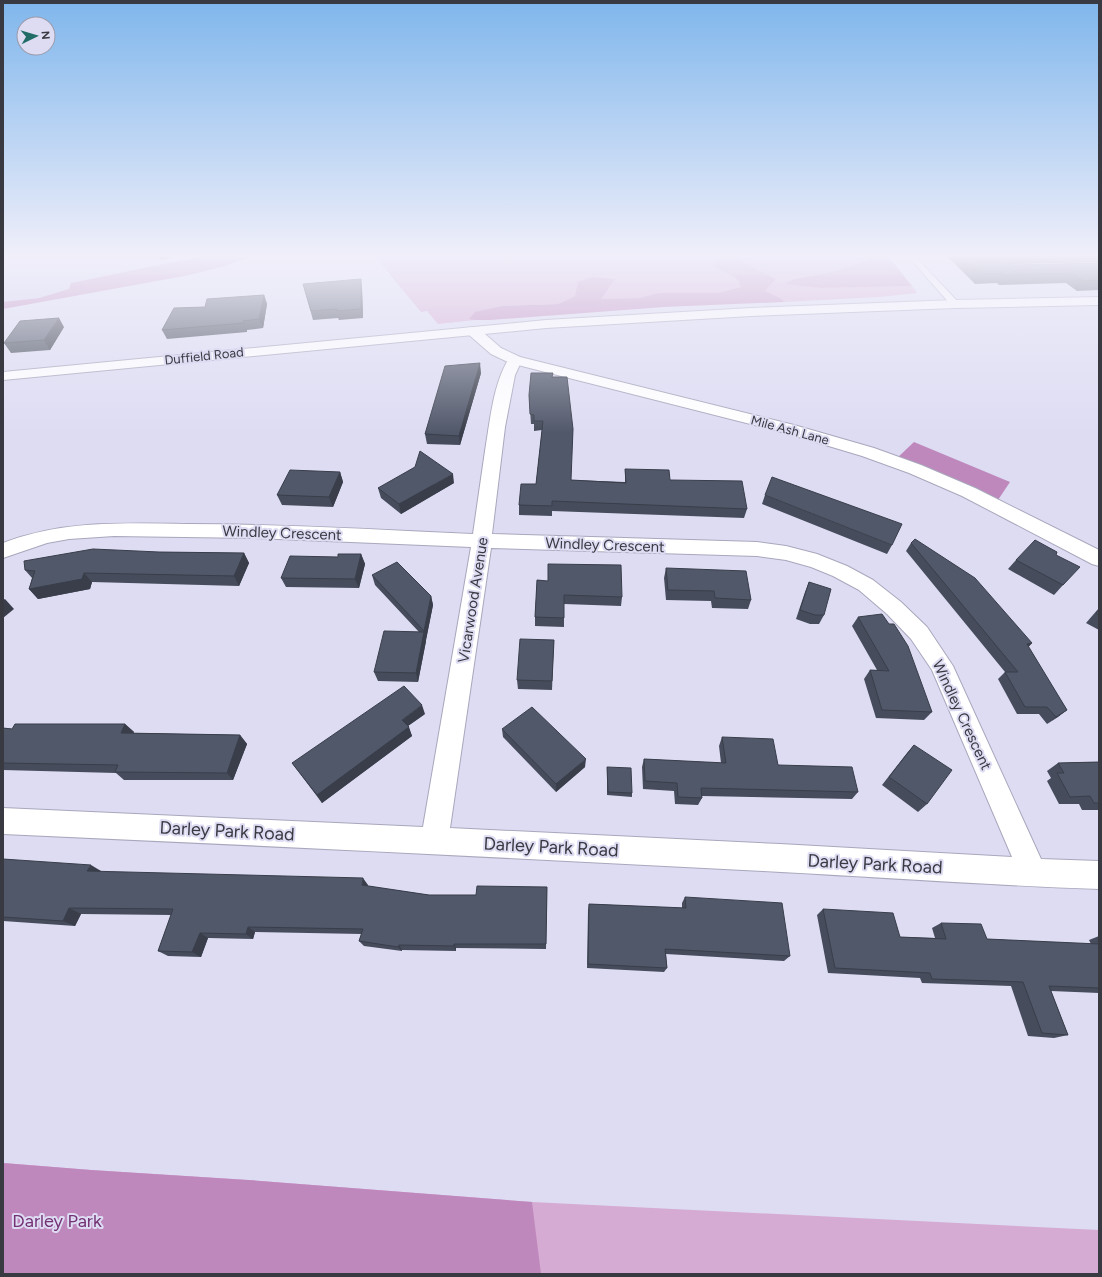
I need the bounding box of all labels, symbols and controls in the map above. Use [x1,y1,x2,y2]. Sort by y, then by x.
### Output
north arrow [16,16,56,56]
text: N [39,30,52,40]
street label: Duffield Road [164,344,244,368]
street label: Mile Ash Lane [749,412,831,448]
street label: Windley Crescent [222,522,342,544]
street label: Windley Crescent [545,534,665,556]
street label: Vicarwood Avenue [454,536,492,664]
street label: Windley Crescent [929,657,996,773]
street label: Darley Park Road [159,816,295,846]
street label: Darley Park Road [483,832,619,862]
street label: Darley Park Road [807,849,943,879]
park label: Darley Park [12,1210,102,1232]

